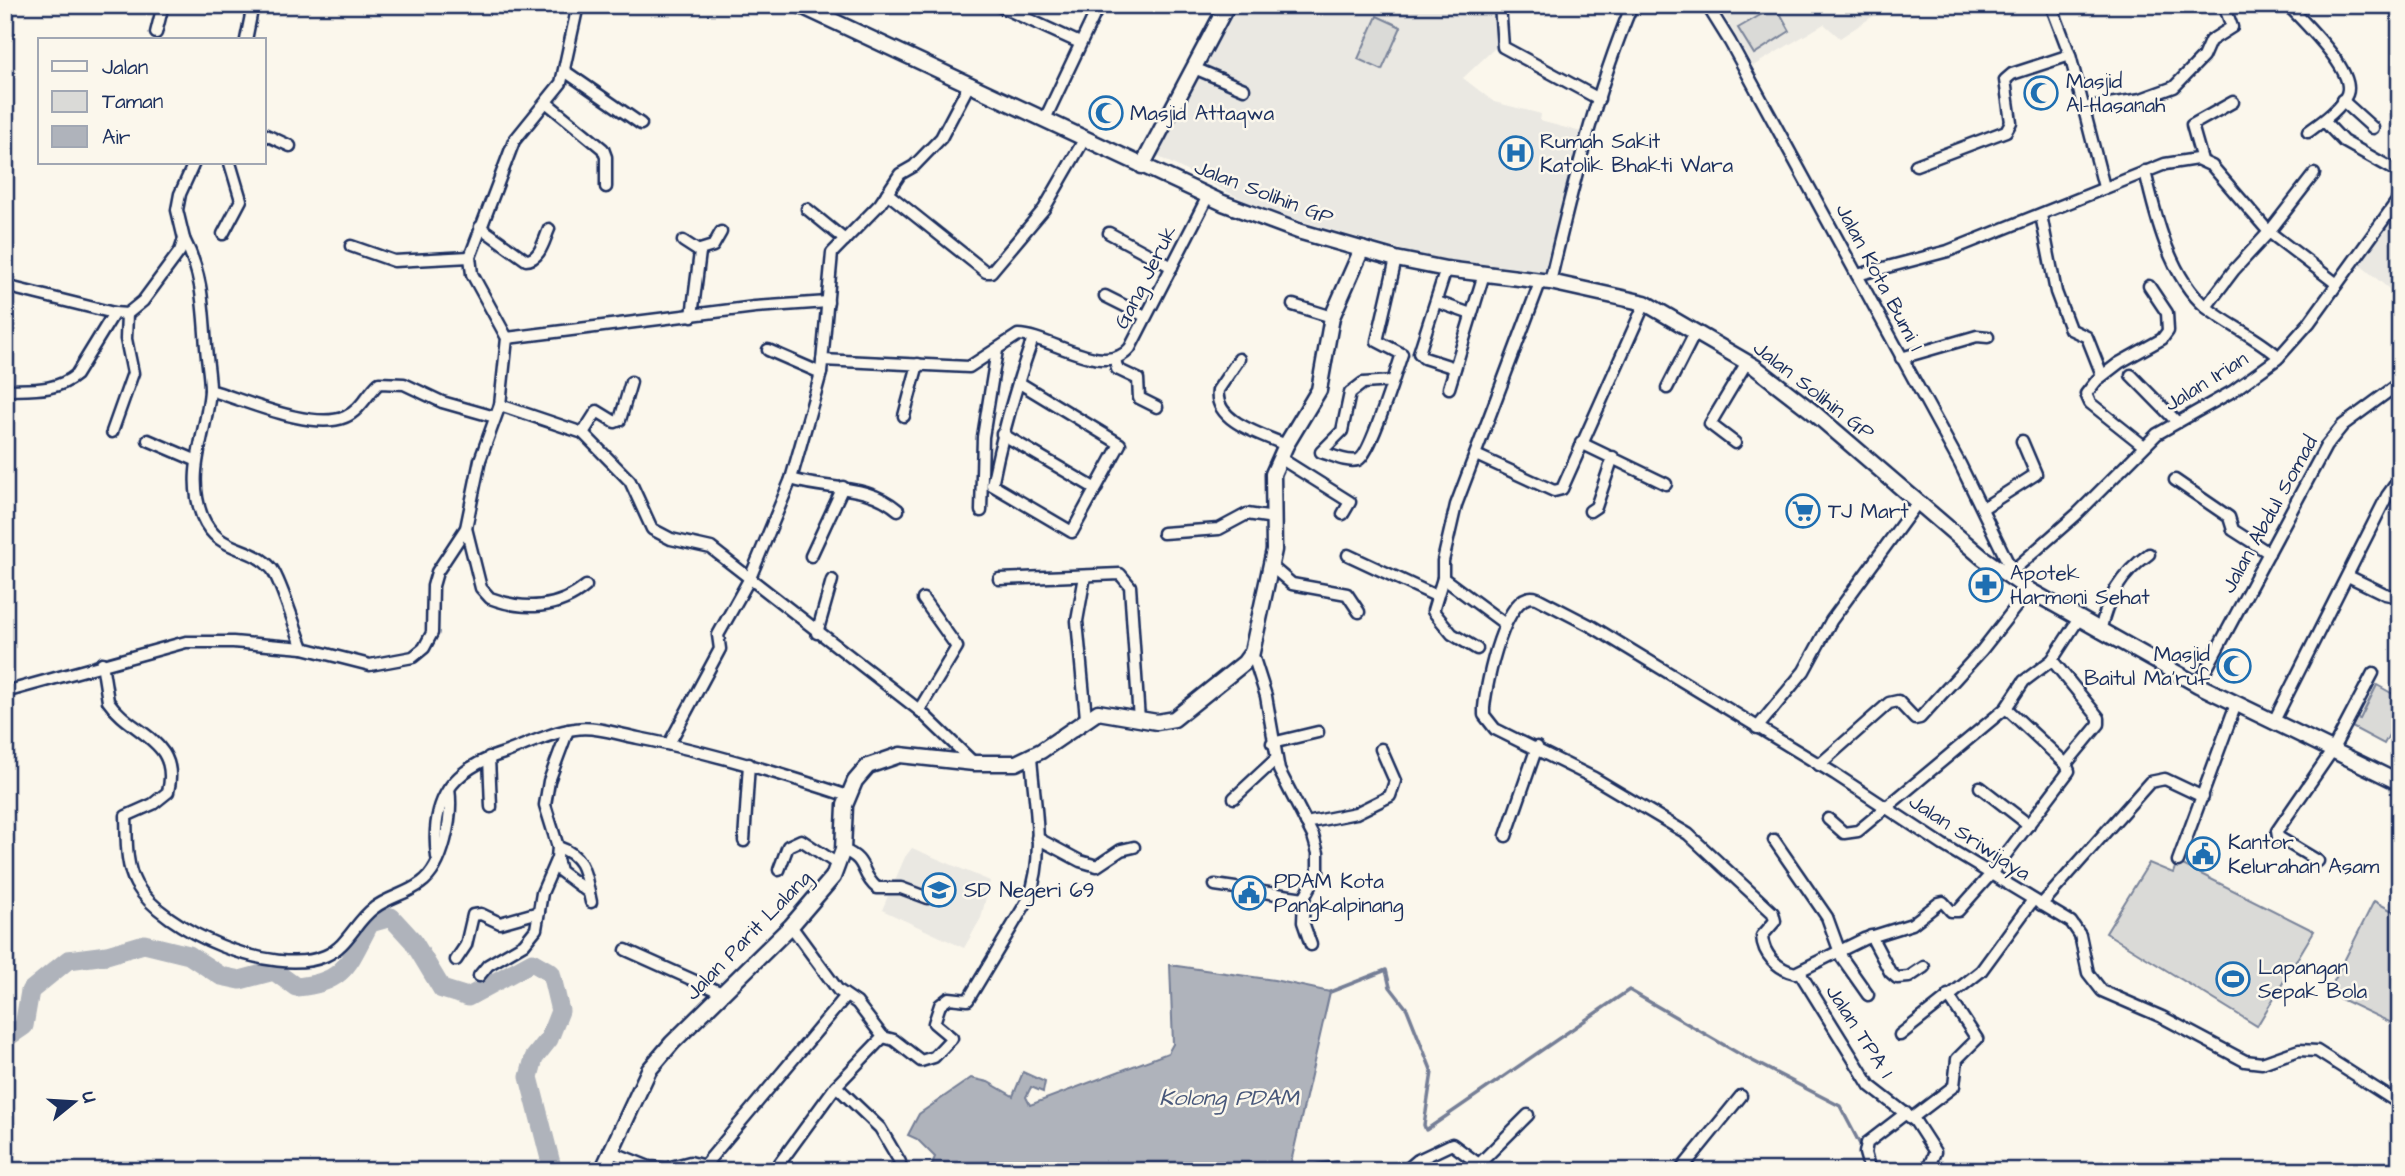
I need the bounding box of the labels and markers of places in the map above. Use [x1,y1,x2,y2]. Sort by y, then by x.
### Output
place label: Masjid Al-Hasanah [2066,67,2166,120]
mosque icon: Masjid Al-Hasanah [2022,74,2060,112]
mosque icon: Masjid Attaqwa [1087,94,1125,132]
place label: Masjid Attaqwa [1130,99,1275,128]
place label: Rumah Sakit Katolik Bhakti Wara [1540,127,1733,180]
hospital icon: Rumah Sakit Katolik Bhakti Wara [1497,134,1535,172]
supermarket icon: TJ Mart [1784,492,1822,530]
place label: TJ Mart [1828,497,1909,526]
place label: Apotek Harmoni Sehat [2010,559,2150,612]
pharmacy icon: Apotek Harmoni Sehat [1967,566,2005,604]
place label: Masjid Baitul Ma'ruf [2084,640,2211,693]
mosque icon: Masjid Baitul Ma'ruf [2215,647,2253,685]
place label: Kantor Kelurahan Asam [2228,828,2380,881]
public building icon: Kantor Kelurahan Asam [2184,835,2222,873]
place label: PDAM Kota Pangkalpinang [1274,867,1404,922]
school or university icon: SD Negeri 69 [920,871,958,909]
public building icon: PDAM Kota Pangkalpinang [1230,874,1268,912]
place label: SD Negeri 69 [964,876,1095,907]
place label: Lapangan Sepak Bola [2258,953,2368,1007]
sports icon: Lapangan Sepak Bola [2214,960,2252,998]

